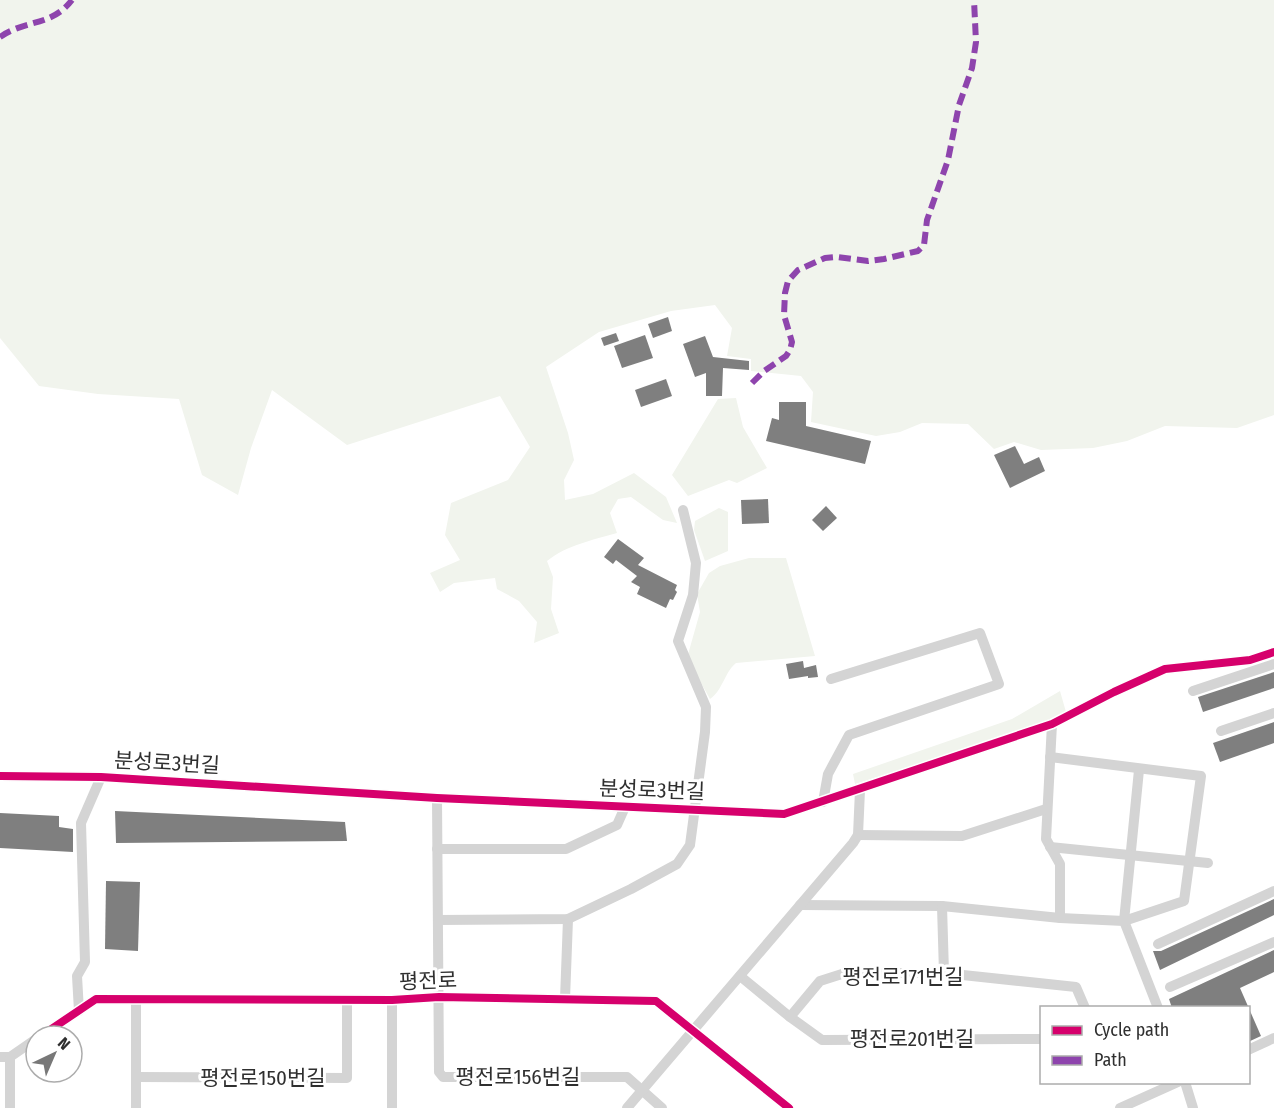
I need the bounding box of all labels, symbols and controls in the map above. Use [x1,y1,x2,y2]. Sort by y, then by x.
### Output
street label: 분성로3번길 [113,747,221,779]
street label: 분성로3번길 [599,775,705,805]
street label: 평전로171번길 [842,964,964,990]
street label: 평전로 [399,967,457,995]
legend [1040,1006,1250,1084]
text: Cycle path [1094,1019,1169,1041]
north arrow [24,1024,84,1084]
street label: 평전로201번길 [850,1026,974,1052]
text: N [54,1033,74,1054]
text: Path [1094,1049,1127,1071]
street label: 평전로156번길 [456,1064,580,1090]
street label: 평전로150번길 [200,1065,326,1091]

